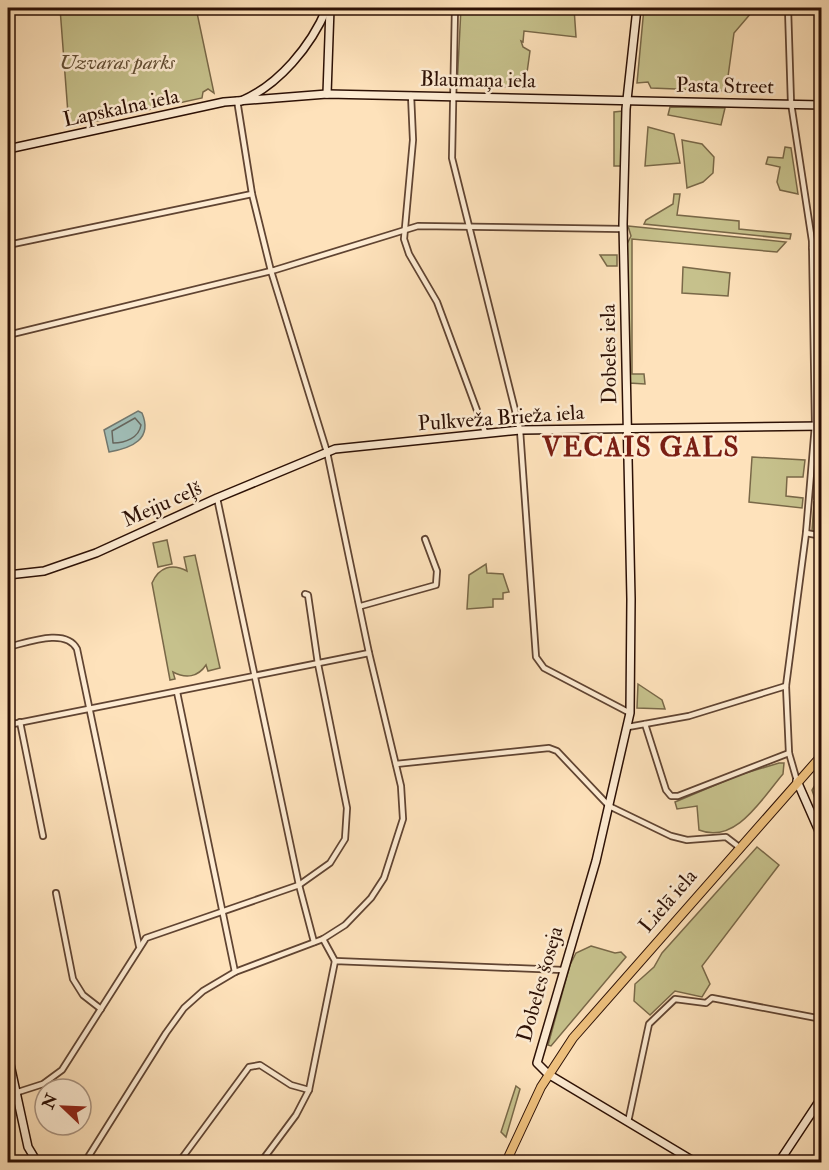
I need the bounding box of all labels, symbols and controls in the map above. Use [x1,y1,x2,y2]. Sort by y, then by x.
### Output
park label: Uzvaras parks [59,49,176,76]
street label: Blaumaņa iela [420,65,536,95]
street label: Pasta Street [676,72,774,100]
street label: Lapskalna iela [61,82,182,133]
street label: Dobeles iela [595,303,623,404]
street label: Pulkveža Brieža iela [417,399,585,437]
district label: VECAIS GALS [541,431,740,464]
street label: Meiju ceļš [118,475,206,533]
street label: Lielā iela [633,863,703,939]
street label: Dobeles šoseja [511,923,569,1045]
north arrow [33,1077,93,1137]
text: N [38,1090,62,1113]

